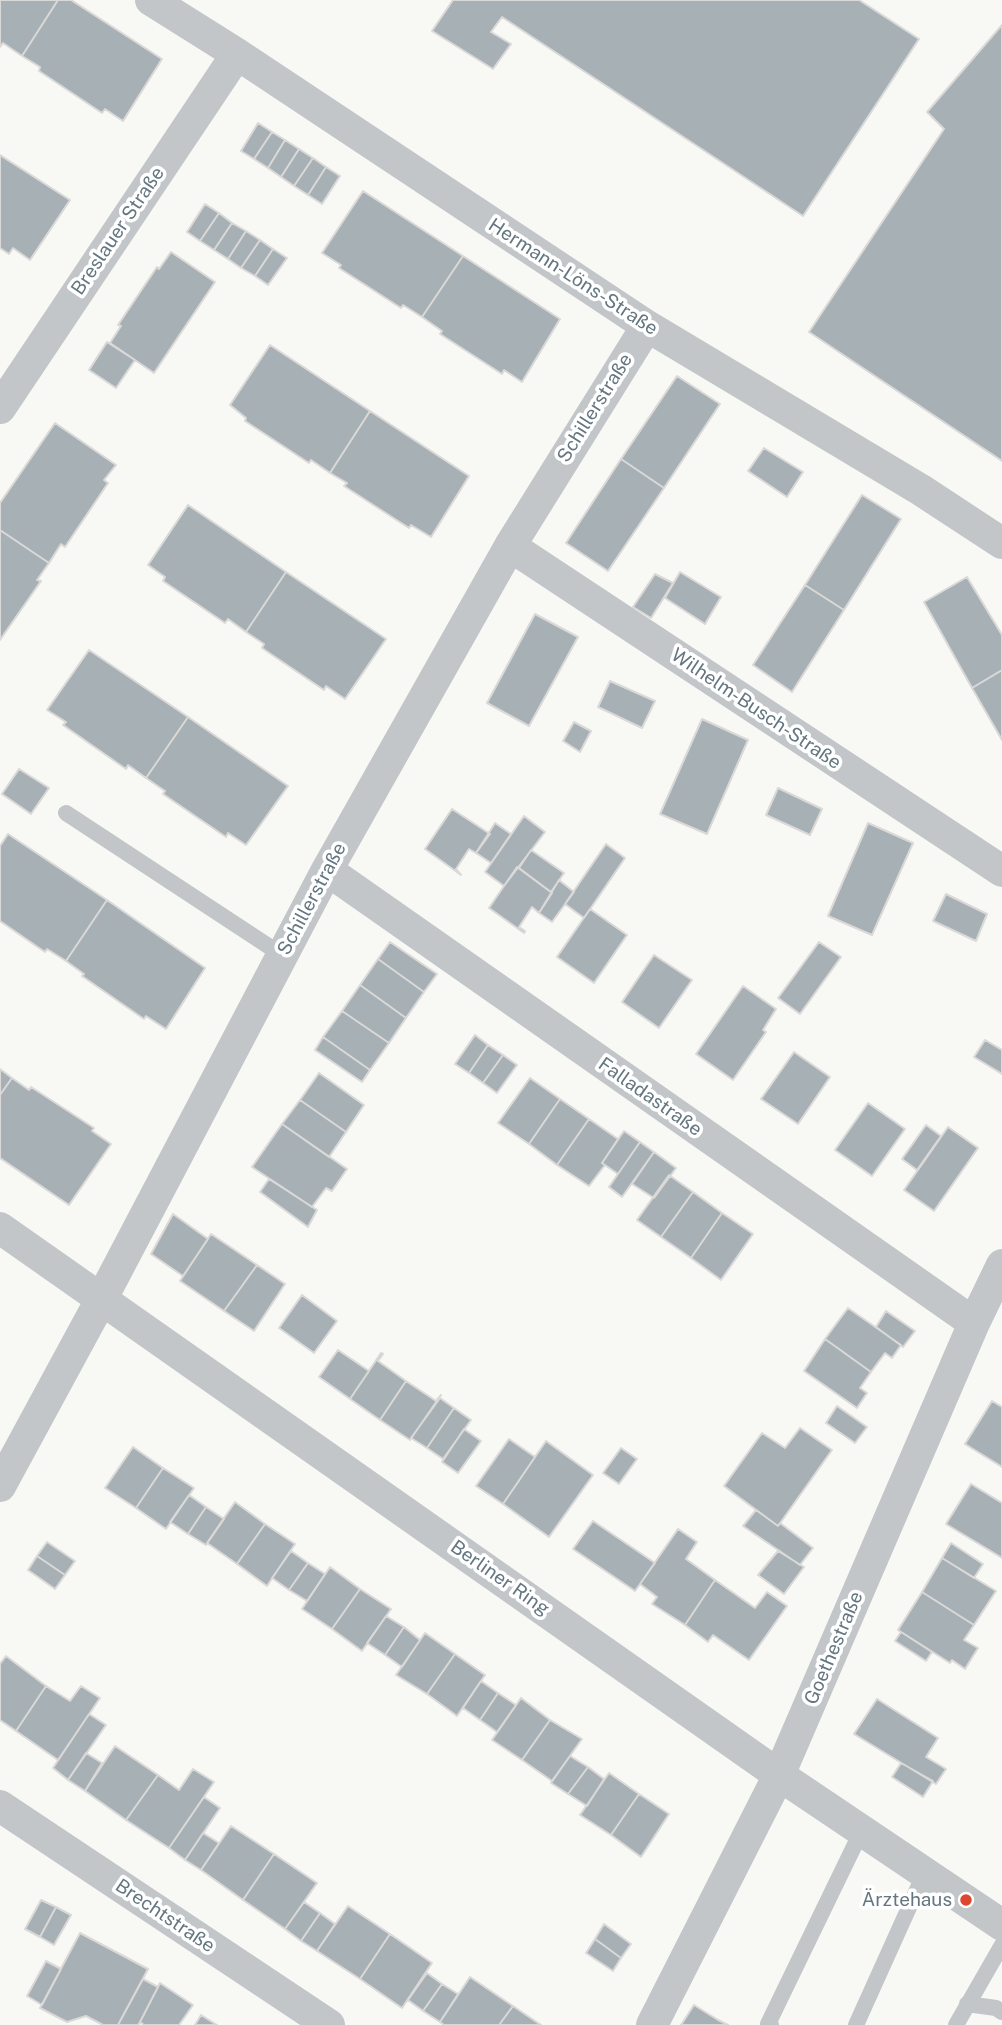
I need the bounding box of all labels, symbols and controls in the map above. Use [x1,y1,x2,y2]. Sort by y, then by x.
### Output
street label: Breslauer Straße [67,163,169,299]
street label: Hermann-Löns-Straße [484,214,662,340]
street label: Schillerstraße [552,349,638,467]
street label: Wilhelm-Busch-Straße [667,644,845,774]
street label: Schillerstraße [273,839,351,959]
street label: Falladastraße [594,1053,706,1141]
street label: Berliner Ring [446,1536,554,1620]
street label: Goethestraße [800,1588,868,1708]
street label: Brechtstraße [111,1874,219,1958]
place label: Ärztehaus [862,1889,952,1911]
marker: Ärztehaus [958,1892,974,1908]

